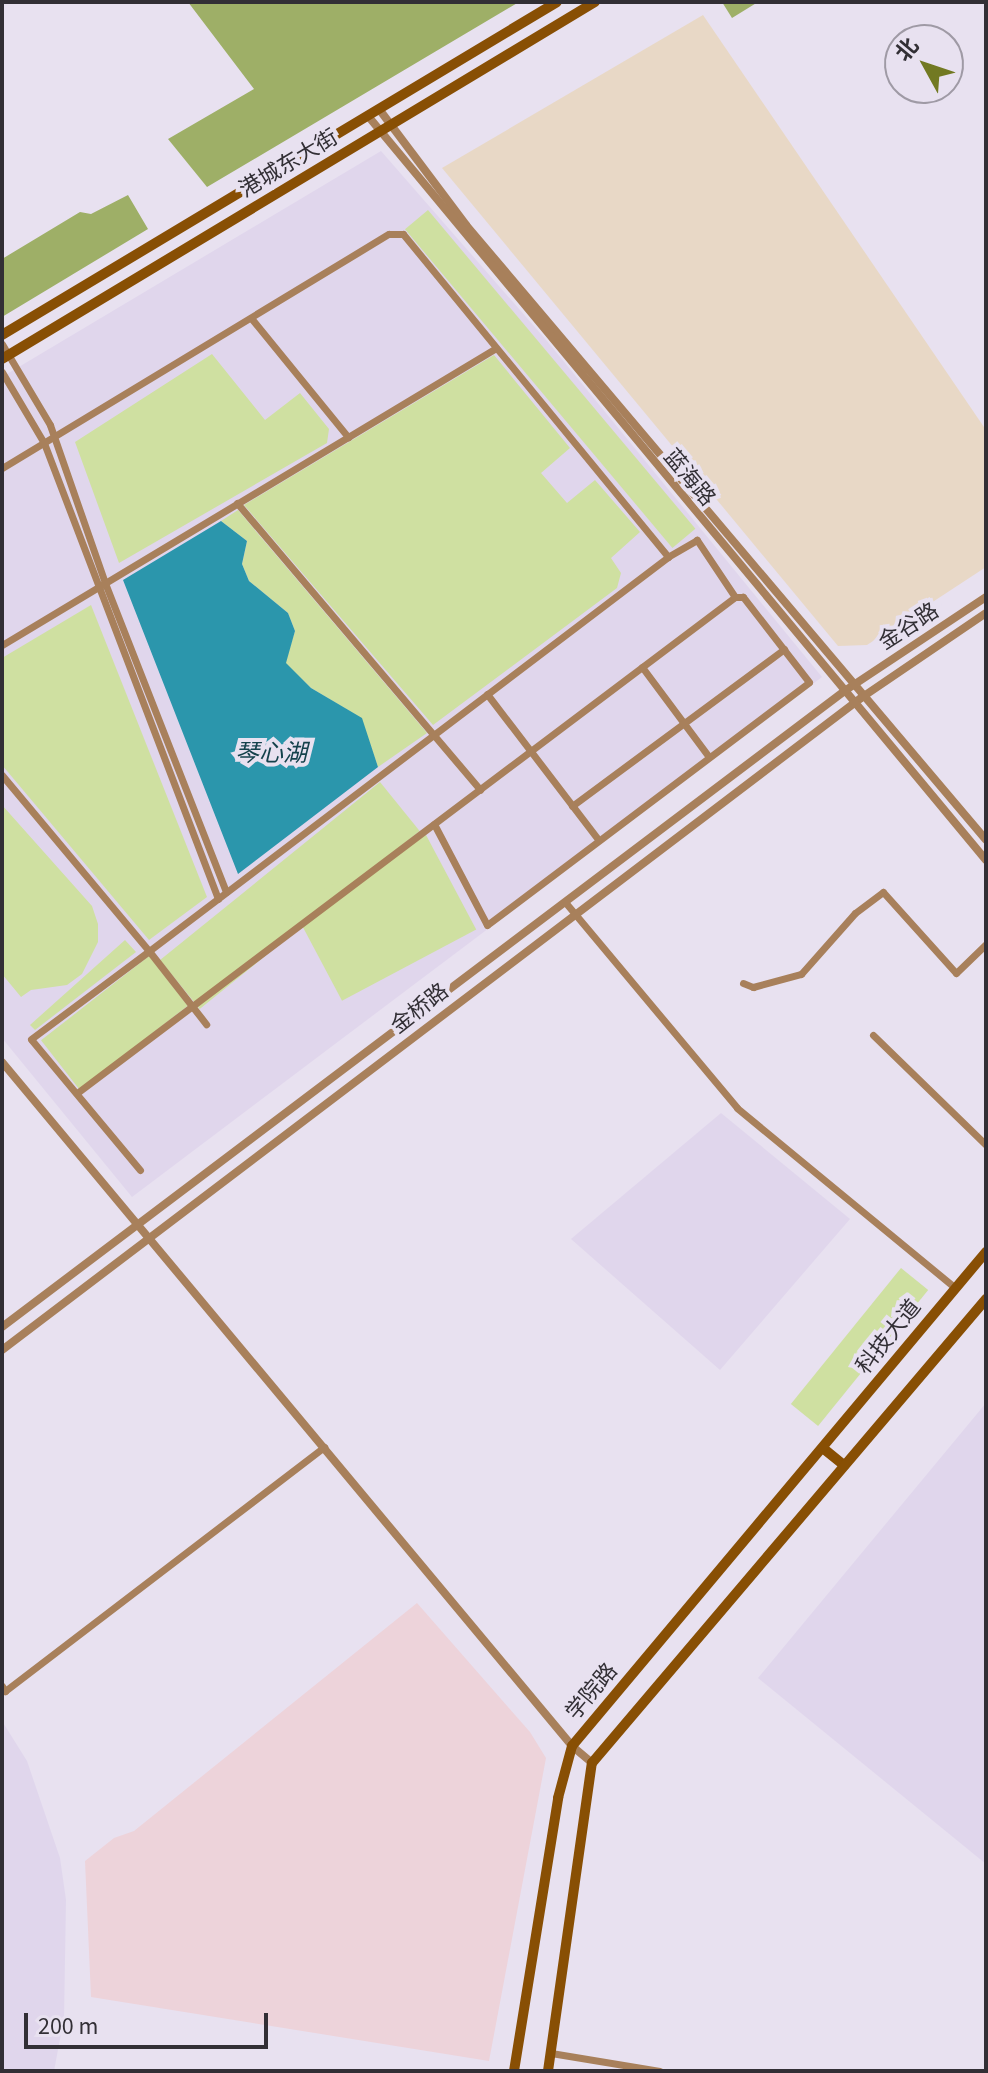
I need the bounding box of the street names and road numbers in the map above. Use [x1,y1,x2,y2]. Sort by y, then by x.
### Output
street label: 港城东大街 [235,124,343,204]
street label: 蓝海路 [658,444,720,512]
street label: 金谷路 [874,598,944,656]
street label: 金桥路 [386,978,454,1040]
street label: 科技大道 [851,1294,927,1380]
street label: 学院路 [561,1658,623,1726]

